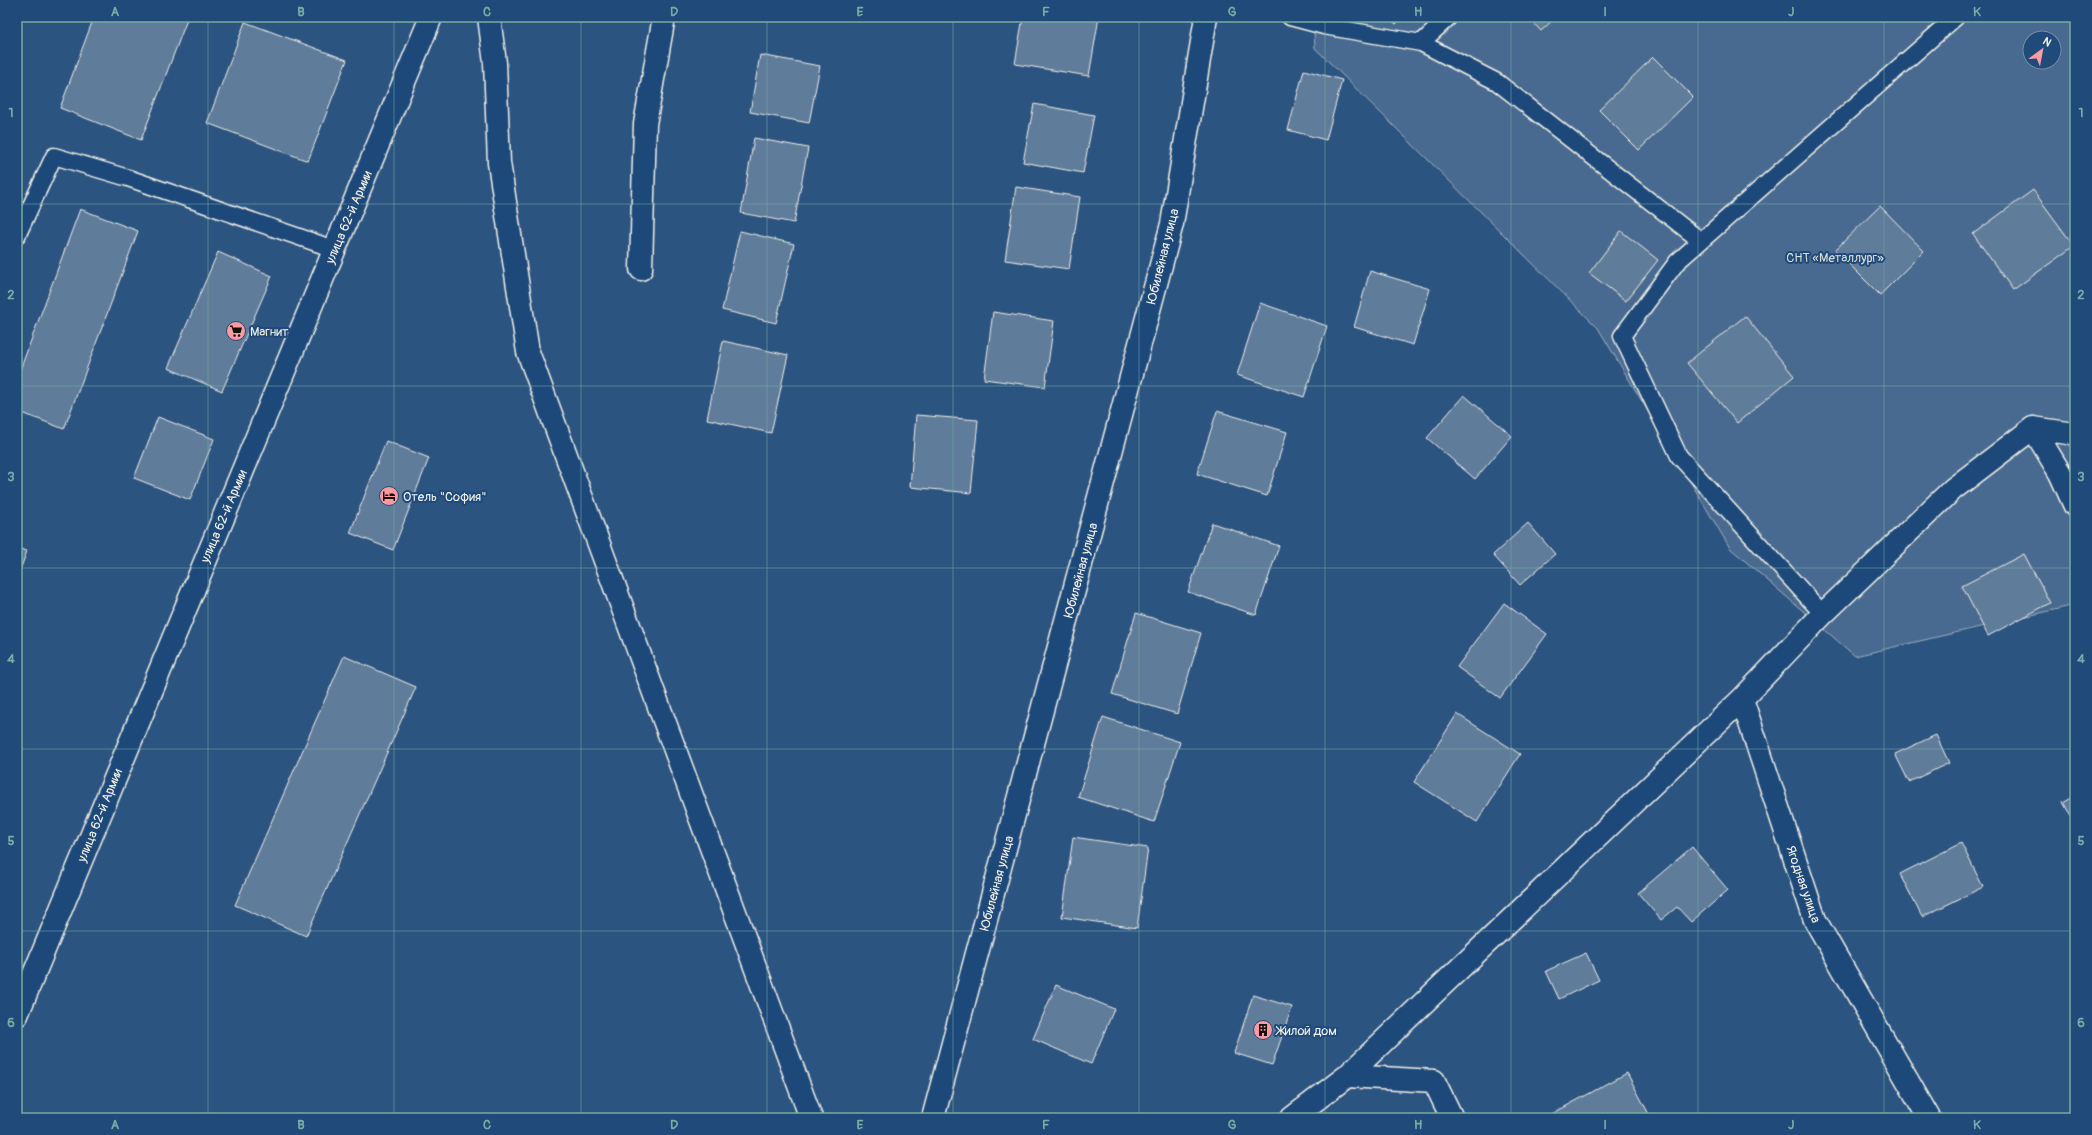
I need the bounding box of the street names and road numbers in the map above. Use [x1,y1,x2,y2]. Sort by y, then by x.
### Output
street label: улица 62-й Армии [322,168,376,267]
street label: Юбилейная улица [1143,207,1183,306]
street label: улица 62-й Армии [197,467,251,566]
street label: Юбилейная улица [1061,521,1101,620]
street label: улица 62-й Армии [74,766,126,865]
street label: Юбилейная улица [977,834,1017,933]
street label: Ягодная улица [1782,844,1824,925]

